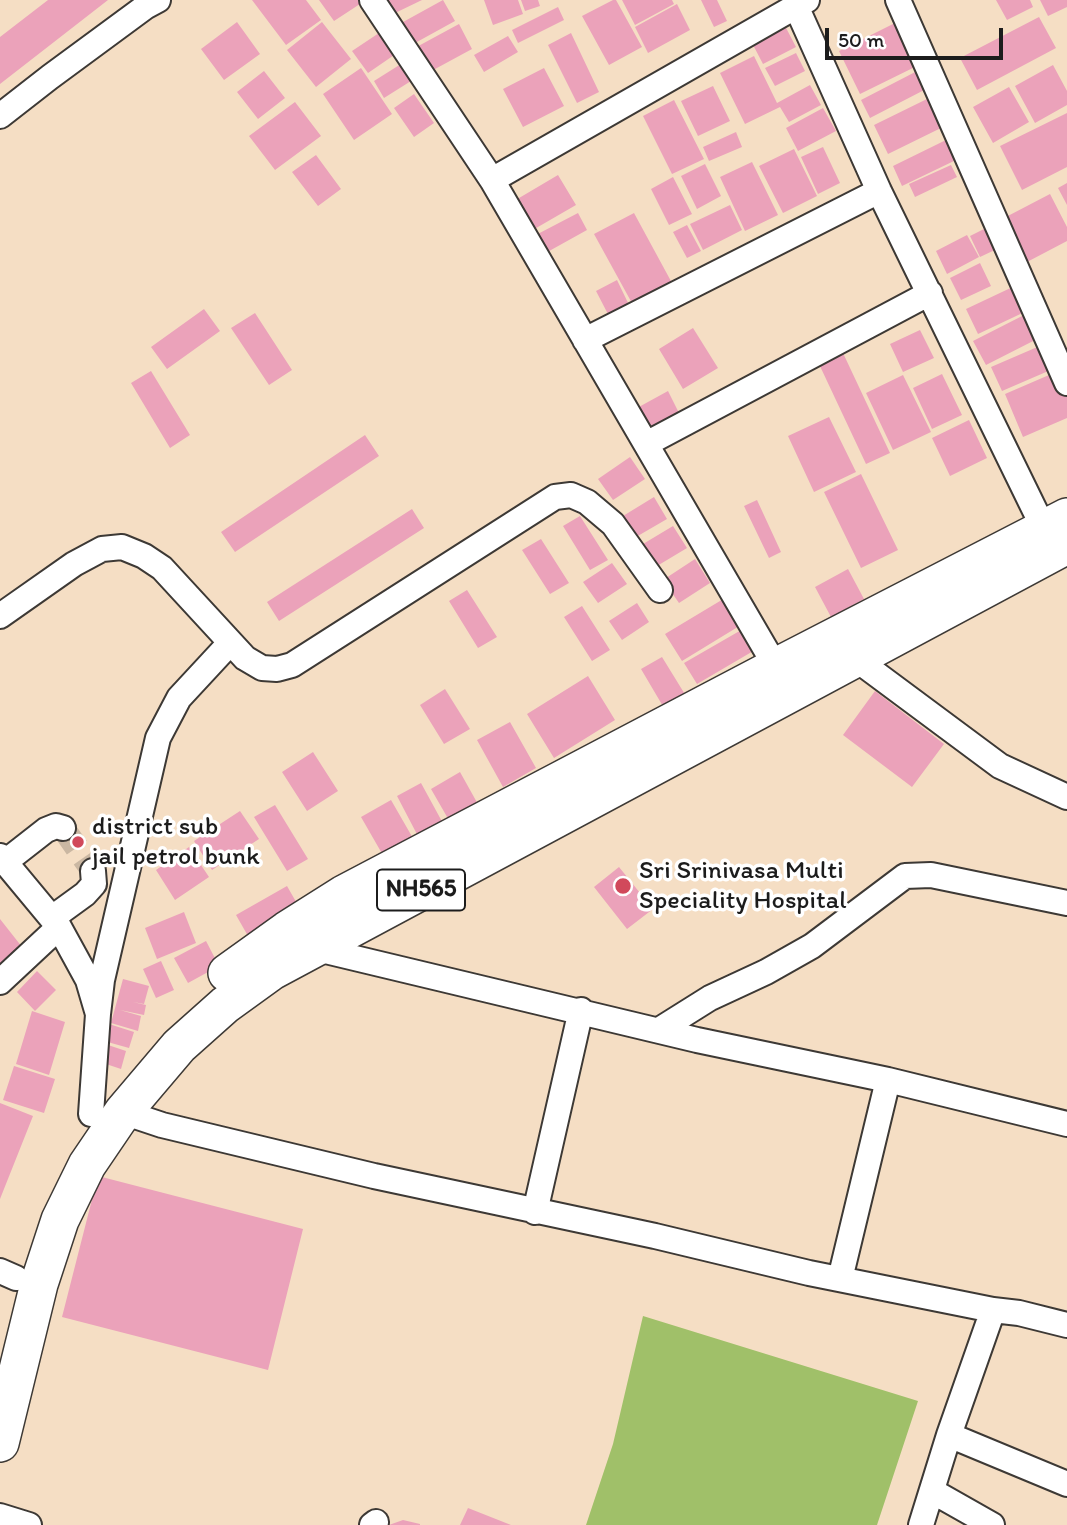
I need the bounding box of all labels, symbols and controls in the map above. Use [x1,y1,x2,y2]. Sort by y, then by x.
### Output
scale bar [829,14,1007,58]
text: 50 m [838,27,884,52]
place label: district sub jail petrol bunk [92,811,260,872]
marker: district sub jail petrol bunk [70,834,86,850]
place label: Sri Srinivasa Multi Speciality Hospital [639,855,847,917]
road number: NH565 [377,870,465,910]
marker: Sri Srinivasa Multi Speciality Hospital [613,876,633,896]

